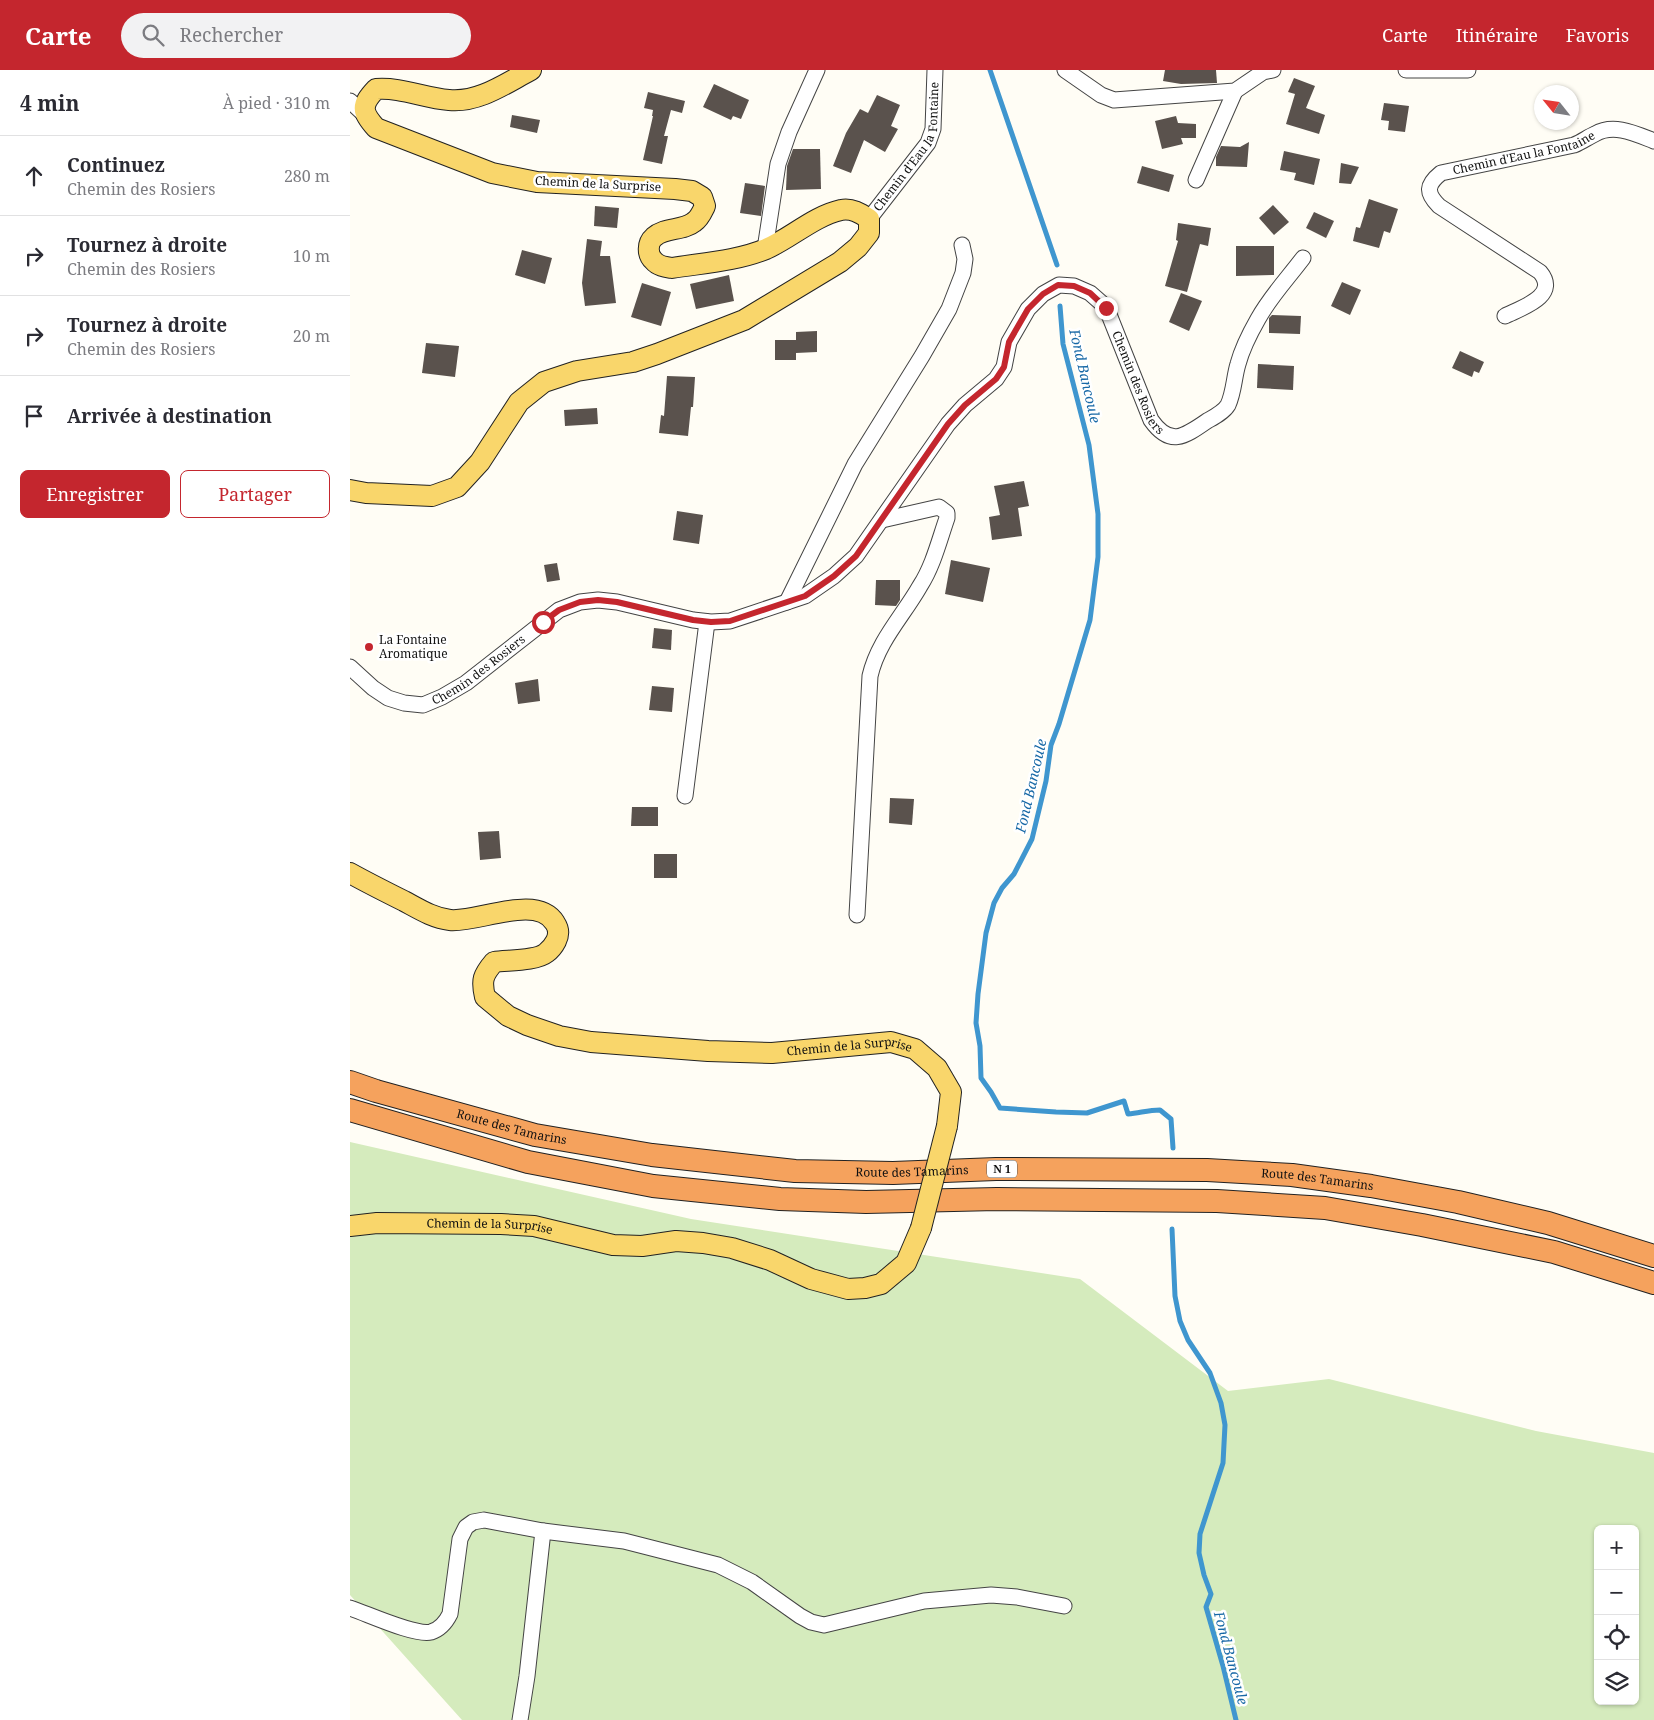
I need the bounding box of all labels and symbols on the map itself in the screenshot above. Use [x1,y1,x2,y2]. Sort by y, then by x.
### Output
street label: Chemin d'Eau la Fontaine [869,82,943,215]
north arrow [1534,85,1579,130]
street label: Chemin d'Eau la Fontaine [1451,126,1598,178]
street label: Chemin de la Surprise [534,172,662,195]
route end [1095,297,1118,320]
water label: Fond Bancoule [1065,326,1106,425]
street label: Chemin des Rosiers [1108,328,1168,438]
route start [532,611,555,634]
place label: La Fontaine Aromatique [379,631,448,662]
street label: Chemin des Rosiers [429,631,529,708]
marker: La Fontaine Aromatique [363,641,375,653]
water label: Fond Bancoule [1010,737,1051,836]
street label: Chemin de la Surprise [786,1033,914,1060]
street label: Route des Tamarins [455,1105,568,1148]
road number: N 1 [987,1160,1017,1178]
street label: Route des Tamarins [855,1161,969,1181]
street label: Route des Tamarins [1261,1164,1375,1194]
street label: Chemin de la Surprise [426,1214,555,1238]
water label: Fond Bancoule [1210,1608,1253,1707]

